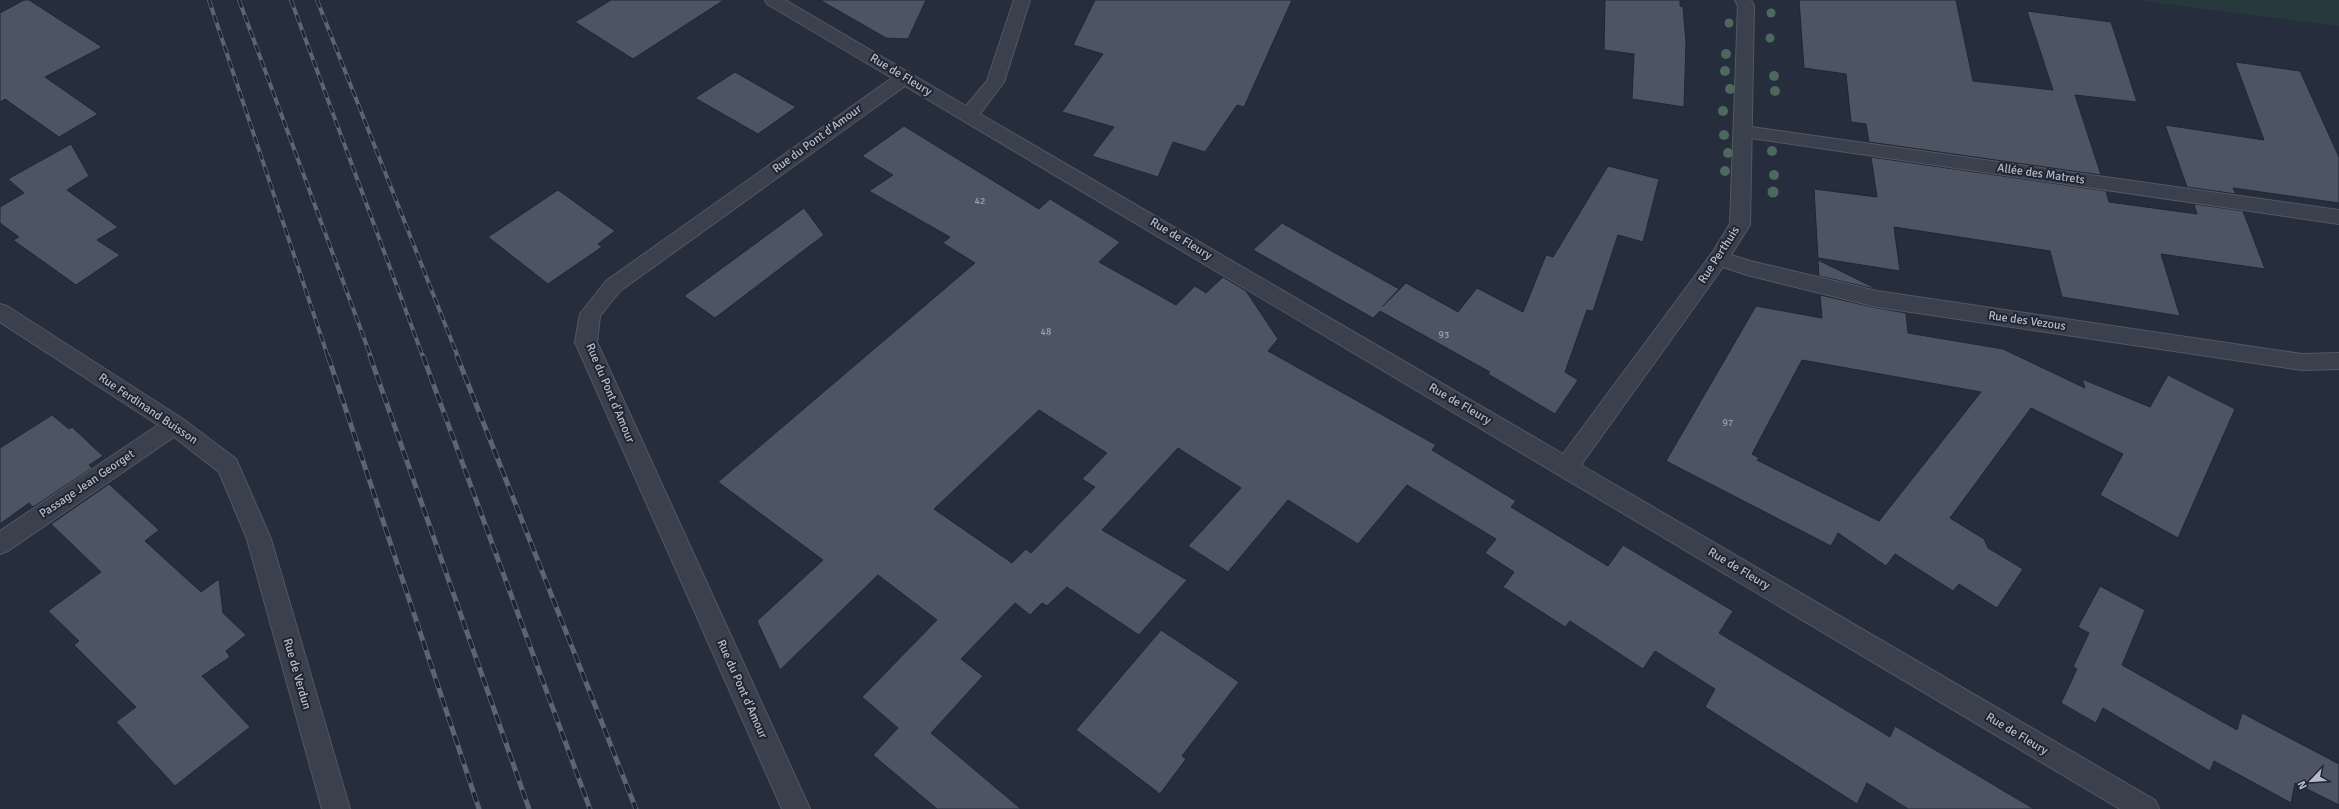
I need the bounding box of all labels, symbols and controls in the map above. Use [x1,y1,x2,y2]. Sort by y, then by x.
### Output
street label: Rue de Fleury [867,51,935,100]
street label: Rue du Pont d'Amour [769,101,865,176]
street label: Allée des Matrets [1996,160,2086,188]
house number: 42 [975,195,985,207]
street label: Rue de Fleury [1147,215,1215,264]
street label: Rue Perthuis [1695,224,1743,286]
street label: Rue des Vezous [1987,308,2067,334]
house number: 48 [1041,326,1051,338]
house number: 93 [1439,329,1449,341]
street label: Rue du Pont d'Amour [582,341,638,446]
street label: Rue Ferdinand Buisson [96,370,200,448]
street label: Rue de Fleury [1426,380,1494,428]
house number: 97 [1723,417,1733,429]
street label: Passage Jean Georget [37,447,137,521]
street label: Rue de Fleury [1705,545,1773,594]
street label: Rue de Verdun [280,637,314,711]
street label: Rue du Pont d'Amour [713,637,771,741]
street label: Rue de Fleury [1983,710,2051,759]
north arrow [2291,761,2331,801]
text: N [2295,779,2310,791]

